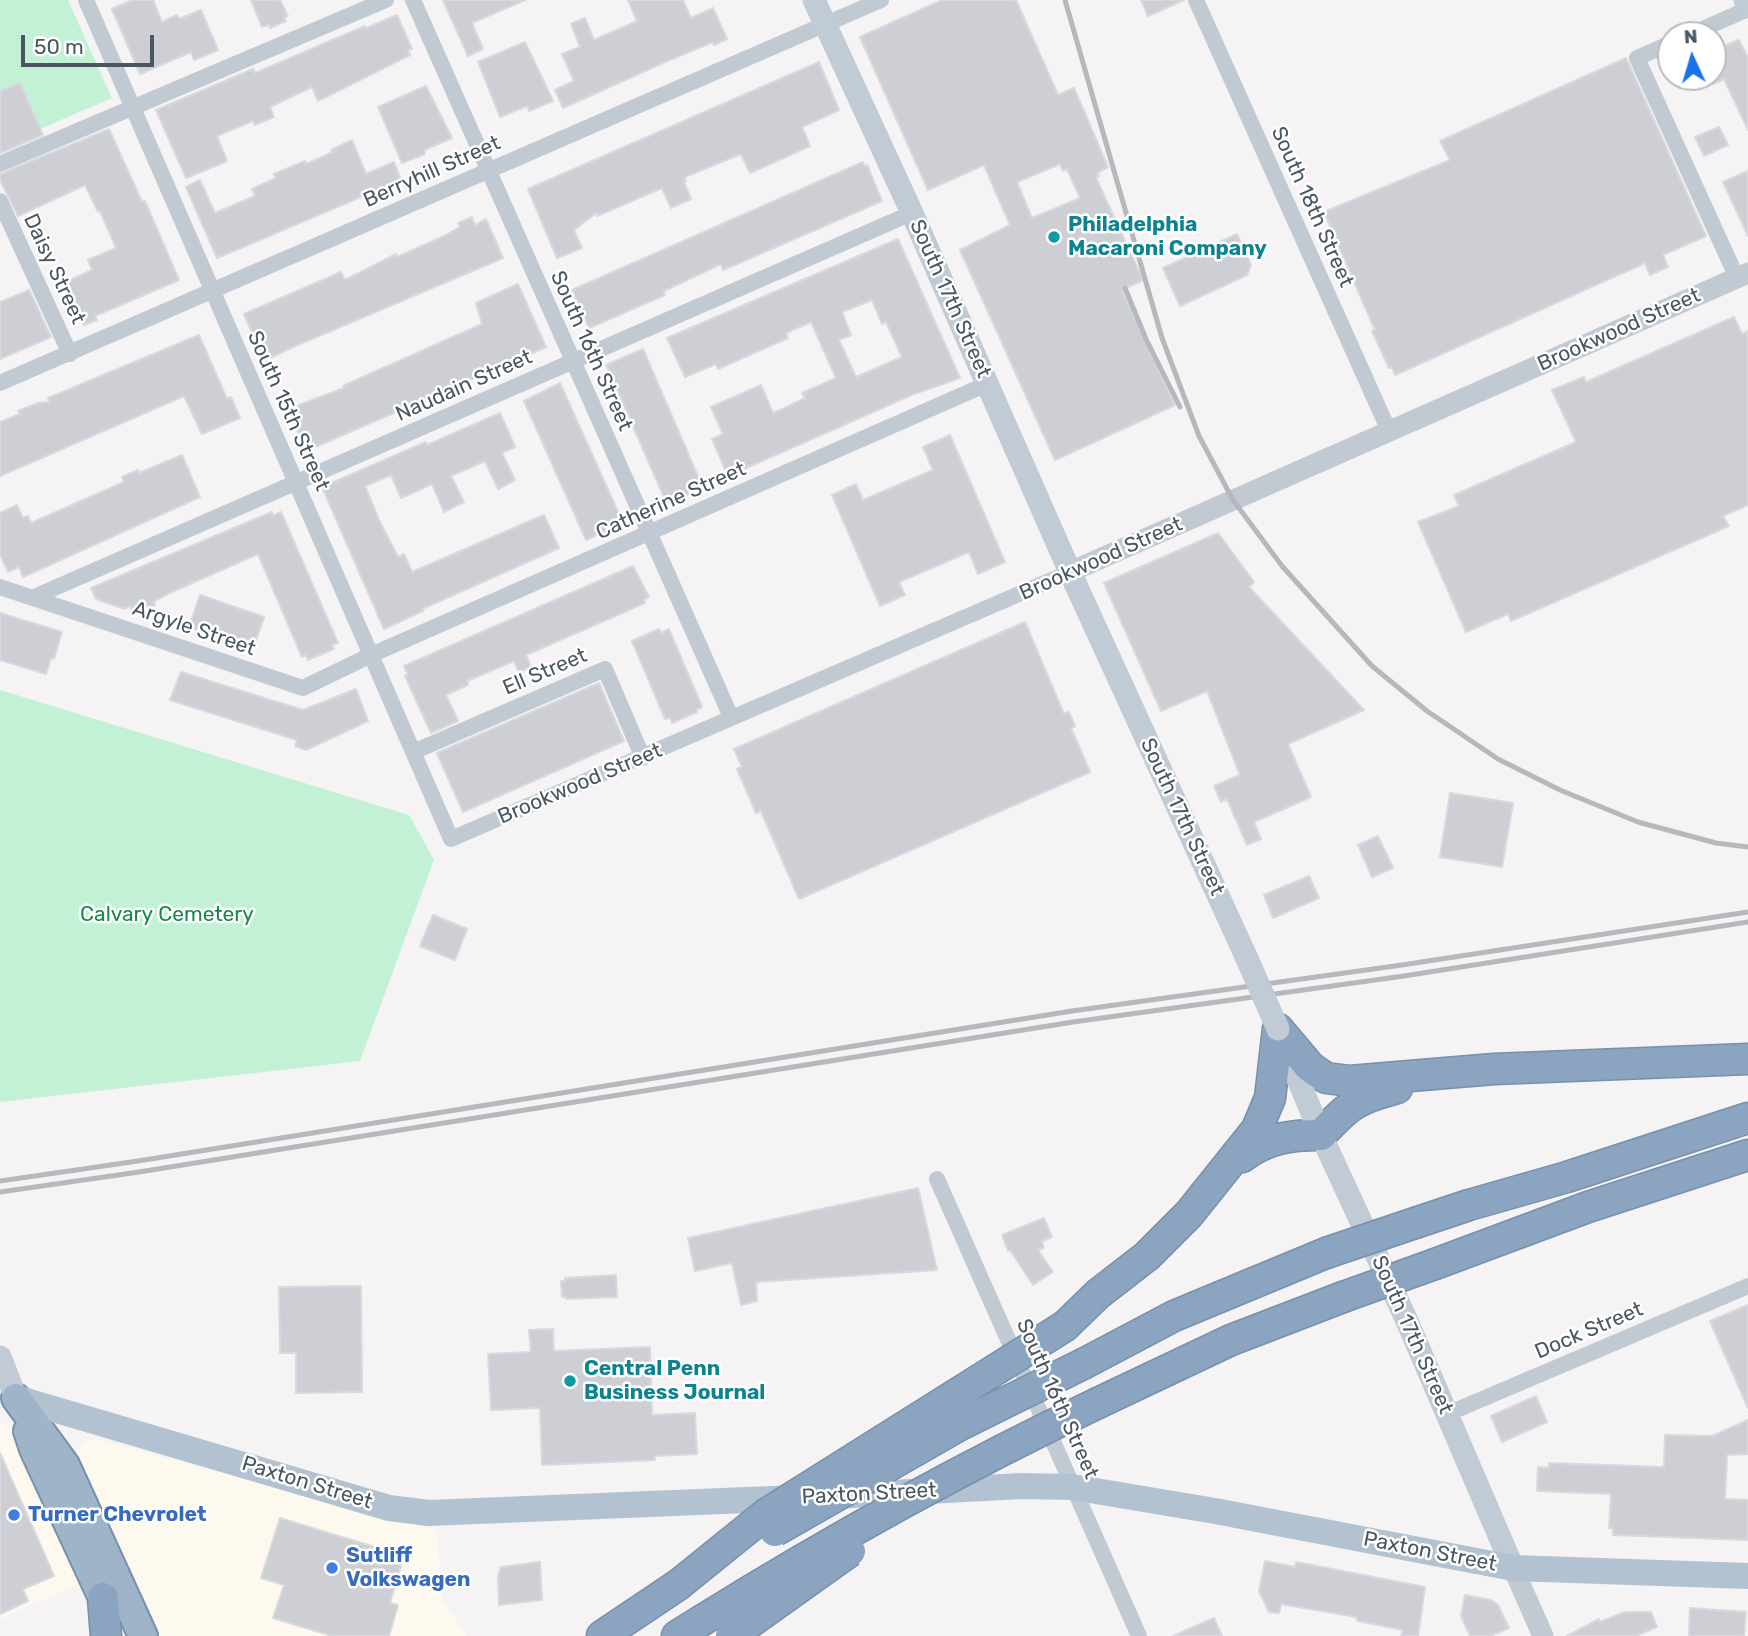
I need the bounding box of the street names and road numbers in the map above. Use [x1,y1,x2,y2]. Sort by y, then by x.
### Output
street label: South 18th Street [1265,123,1359,291]
street label: Berryhill Street [360,131,504,213]
street label: Daisy Street [17,210,91,328]
street label: South 17th Street [904,216,996,382]
street label: South 16th Street [544,267,638,435]
street label: Brookwood Street [1534,283,1704,377]
street label: South 15th Street [241,327,335,495]
street label: Naudain Street [392,345,536,427]
street label: Catherine Street [592,457,750,545]
street label: Brookwood Street [1016,512,1186,606]
street label: Argyle Street [129,596,259,662]
street label: Ell Street [499,643,591,701]
street label: South 17th Street [1135,734,1229,900]
street label: Brookwood Street [494,738,666,830]
street label: South 17th Street [1366,1252,1458,1418]
street label: Dock Street [1531,1297,1647,1365]
street label: South 16th Street [1010,1315,1104,1483]
street label: Paxton Street [239,1451,375,1515]
street label: Paxton Street [801,1478,937,1510]
street label: Paxton Street [1361,1527,1499,1577]

